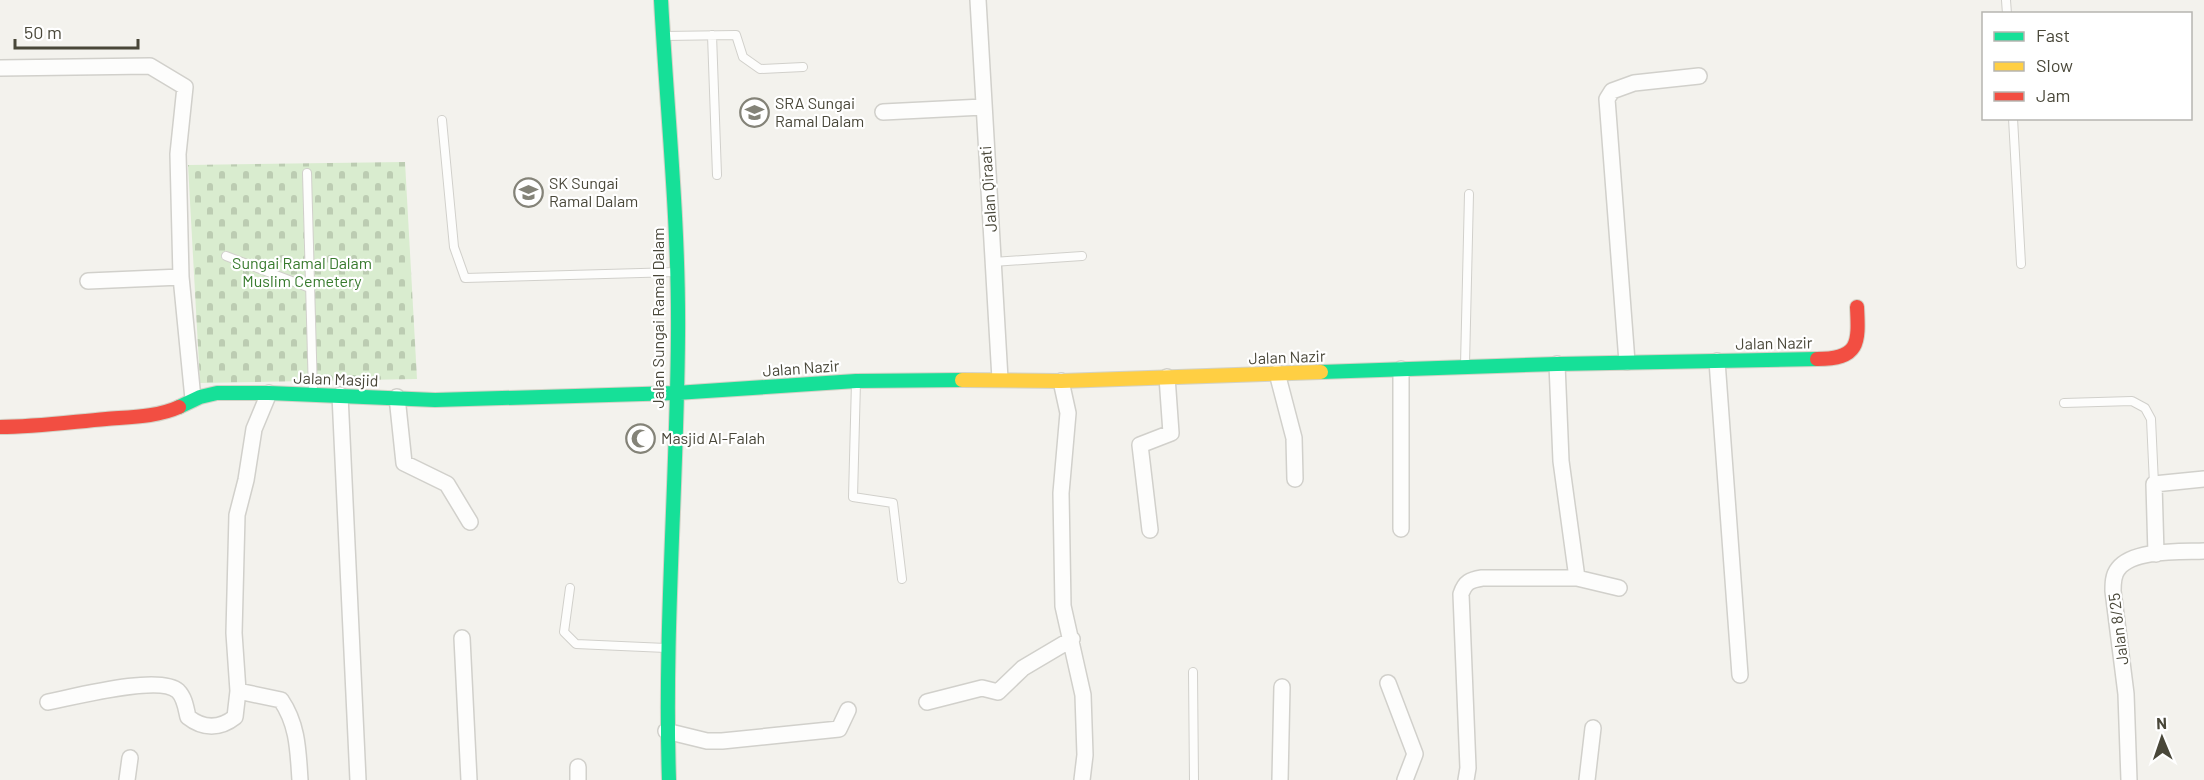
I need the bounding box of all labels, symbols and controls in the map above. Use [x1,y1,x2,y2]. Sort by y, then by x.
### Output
scale bar [15,12,138,50]
legend [1982,12,2192,120]
text: 50 m [24,21,62,43]
text: Fast [2036,24,2070,46]
text: Slow [2036,54,2073,76]
text: Jam [2036,84,2070,106]
place label: SRA Sungai Ramal Dalam [775,93,864,130]
school or university icon: SRA Sungai Ramal Dalam [738,96,770,128]
street label: Jalan Qiraati [975,145,1000,233]
place label: SK Sungai Ramal Dalam [549,173,638,210]
school or university icon: SK Sungai Ramal Dalam [512,176,544,208]
street label: Jalan Sungai Ramal Dalam [648,228,667,408]
park label: Sungai Ramal Dalam Muslim Cemetery [232,253,372,290]
street label: Jalan Nazir [1735,332,1813,353]
street label: Jalan Nazir [1248,346,1326,367]
street label: Jalan Nazir [762,355,840,380]
street label: Jalan Masjid [293,368,379,389]
mosque icon: Masjid Al-Falah [624,422,656,454]
place label: Masjid Al-Falah [661,428,765,447]
street label: Jalan 8/25 [2104,592,2131,666]
north arrow [2132,708,2192,768]
text: N [2156,713,2167,732]

